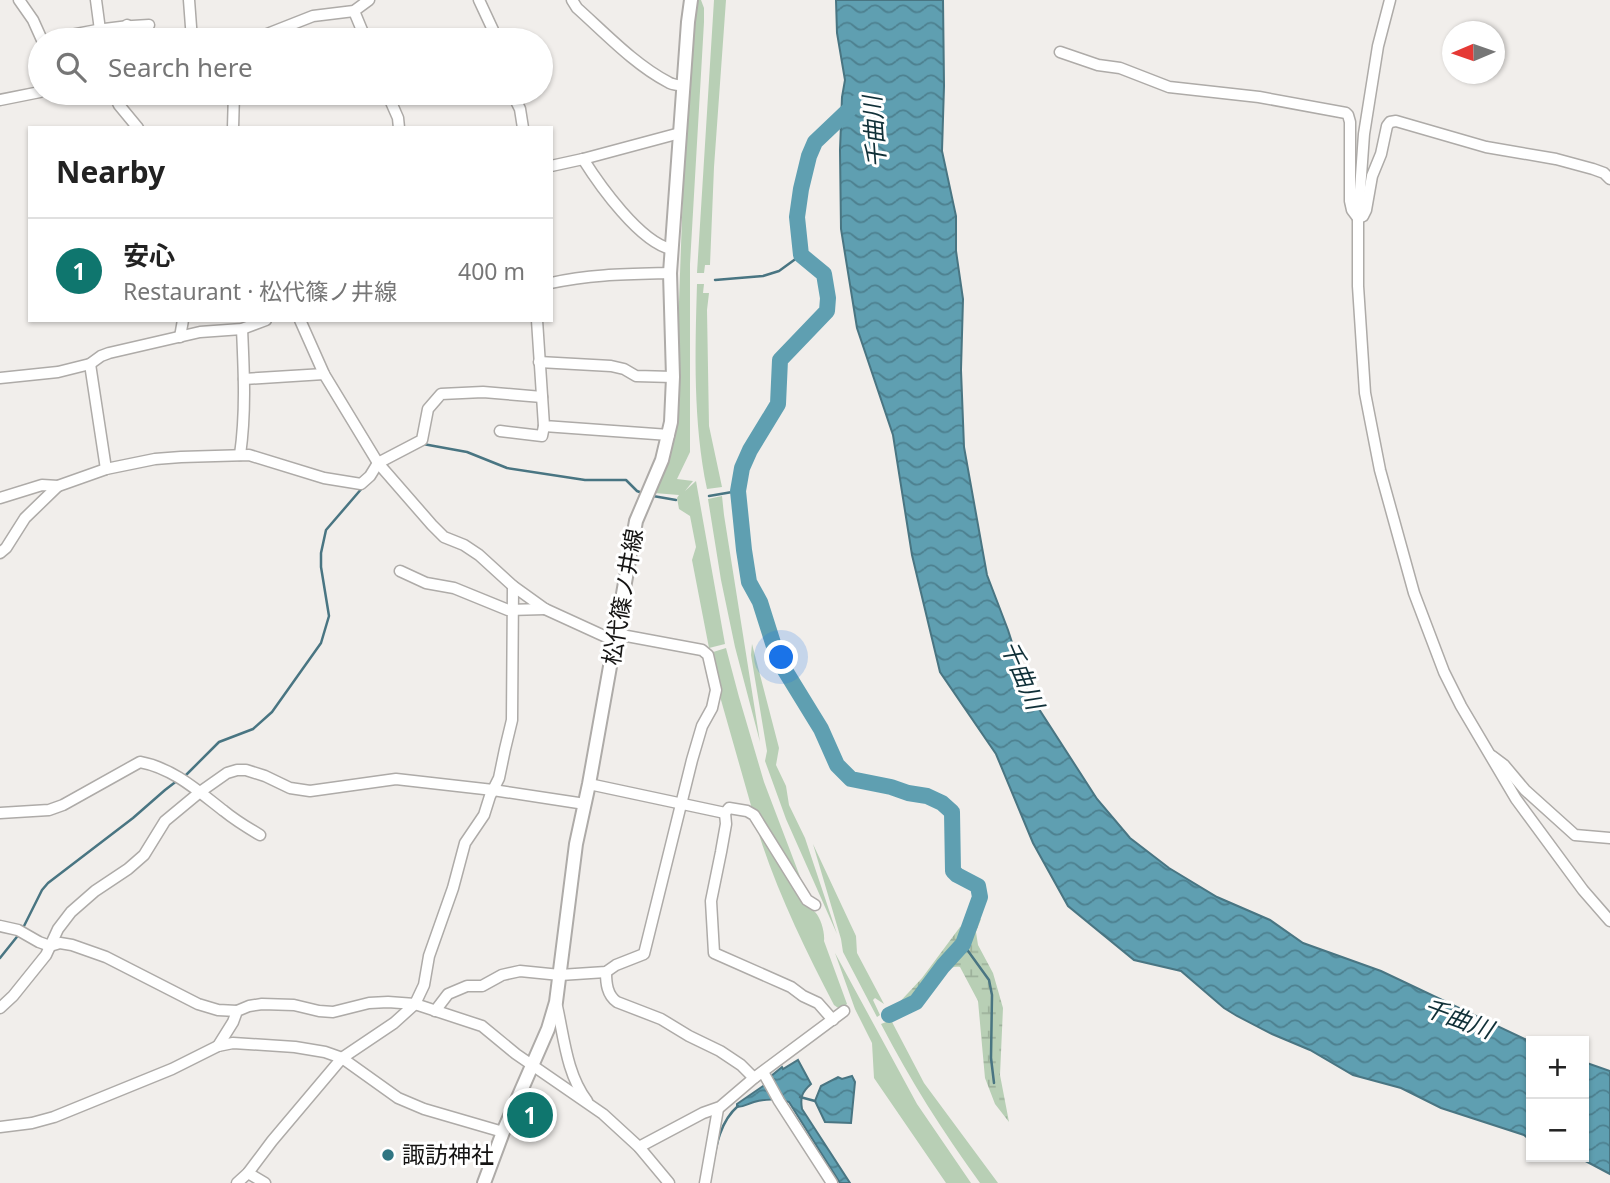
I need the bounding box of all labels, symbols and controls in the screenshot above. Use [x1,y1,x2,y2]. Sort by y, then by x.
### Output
north arrow [1442,21,1505,84]
search box [28,28,553,105]
icon: search [52,48,90,86]
text: Search here [108,49,253,85]
water label: 千曲川 [854,92,892,169]
text: Nearby [56,151,165,192]
text: 安心 [123,237,175,273]
text: 1 [72,255,86,287]
text: 400 m [458,255,525,287]
text: Restaurant · 松代篠ノ井線 [123,275,397,307]
street label: 松代篠ノ井線 [594,526,650,668]
water label: 千曲川 [994,635,1054,717]
your location [764,640,798,674]
water label: 千曲川 [1419,990,1501,1046]
map controls [1526,1036,1589,1162]
button: + [1526,1036,1589,1099]
pin: 1 [507,1089,553,1141]
button: − [1526,1099,1589,1162]
place label: 諏訪神社 [402,1138,494,1170]
marker: 諏訪神社 [380,1147,396,1163]

